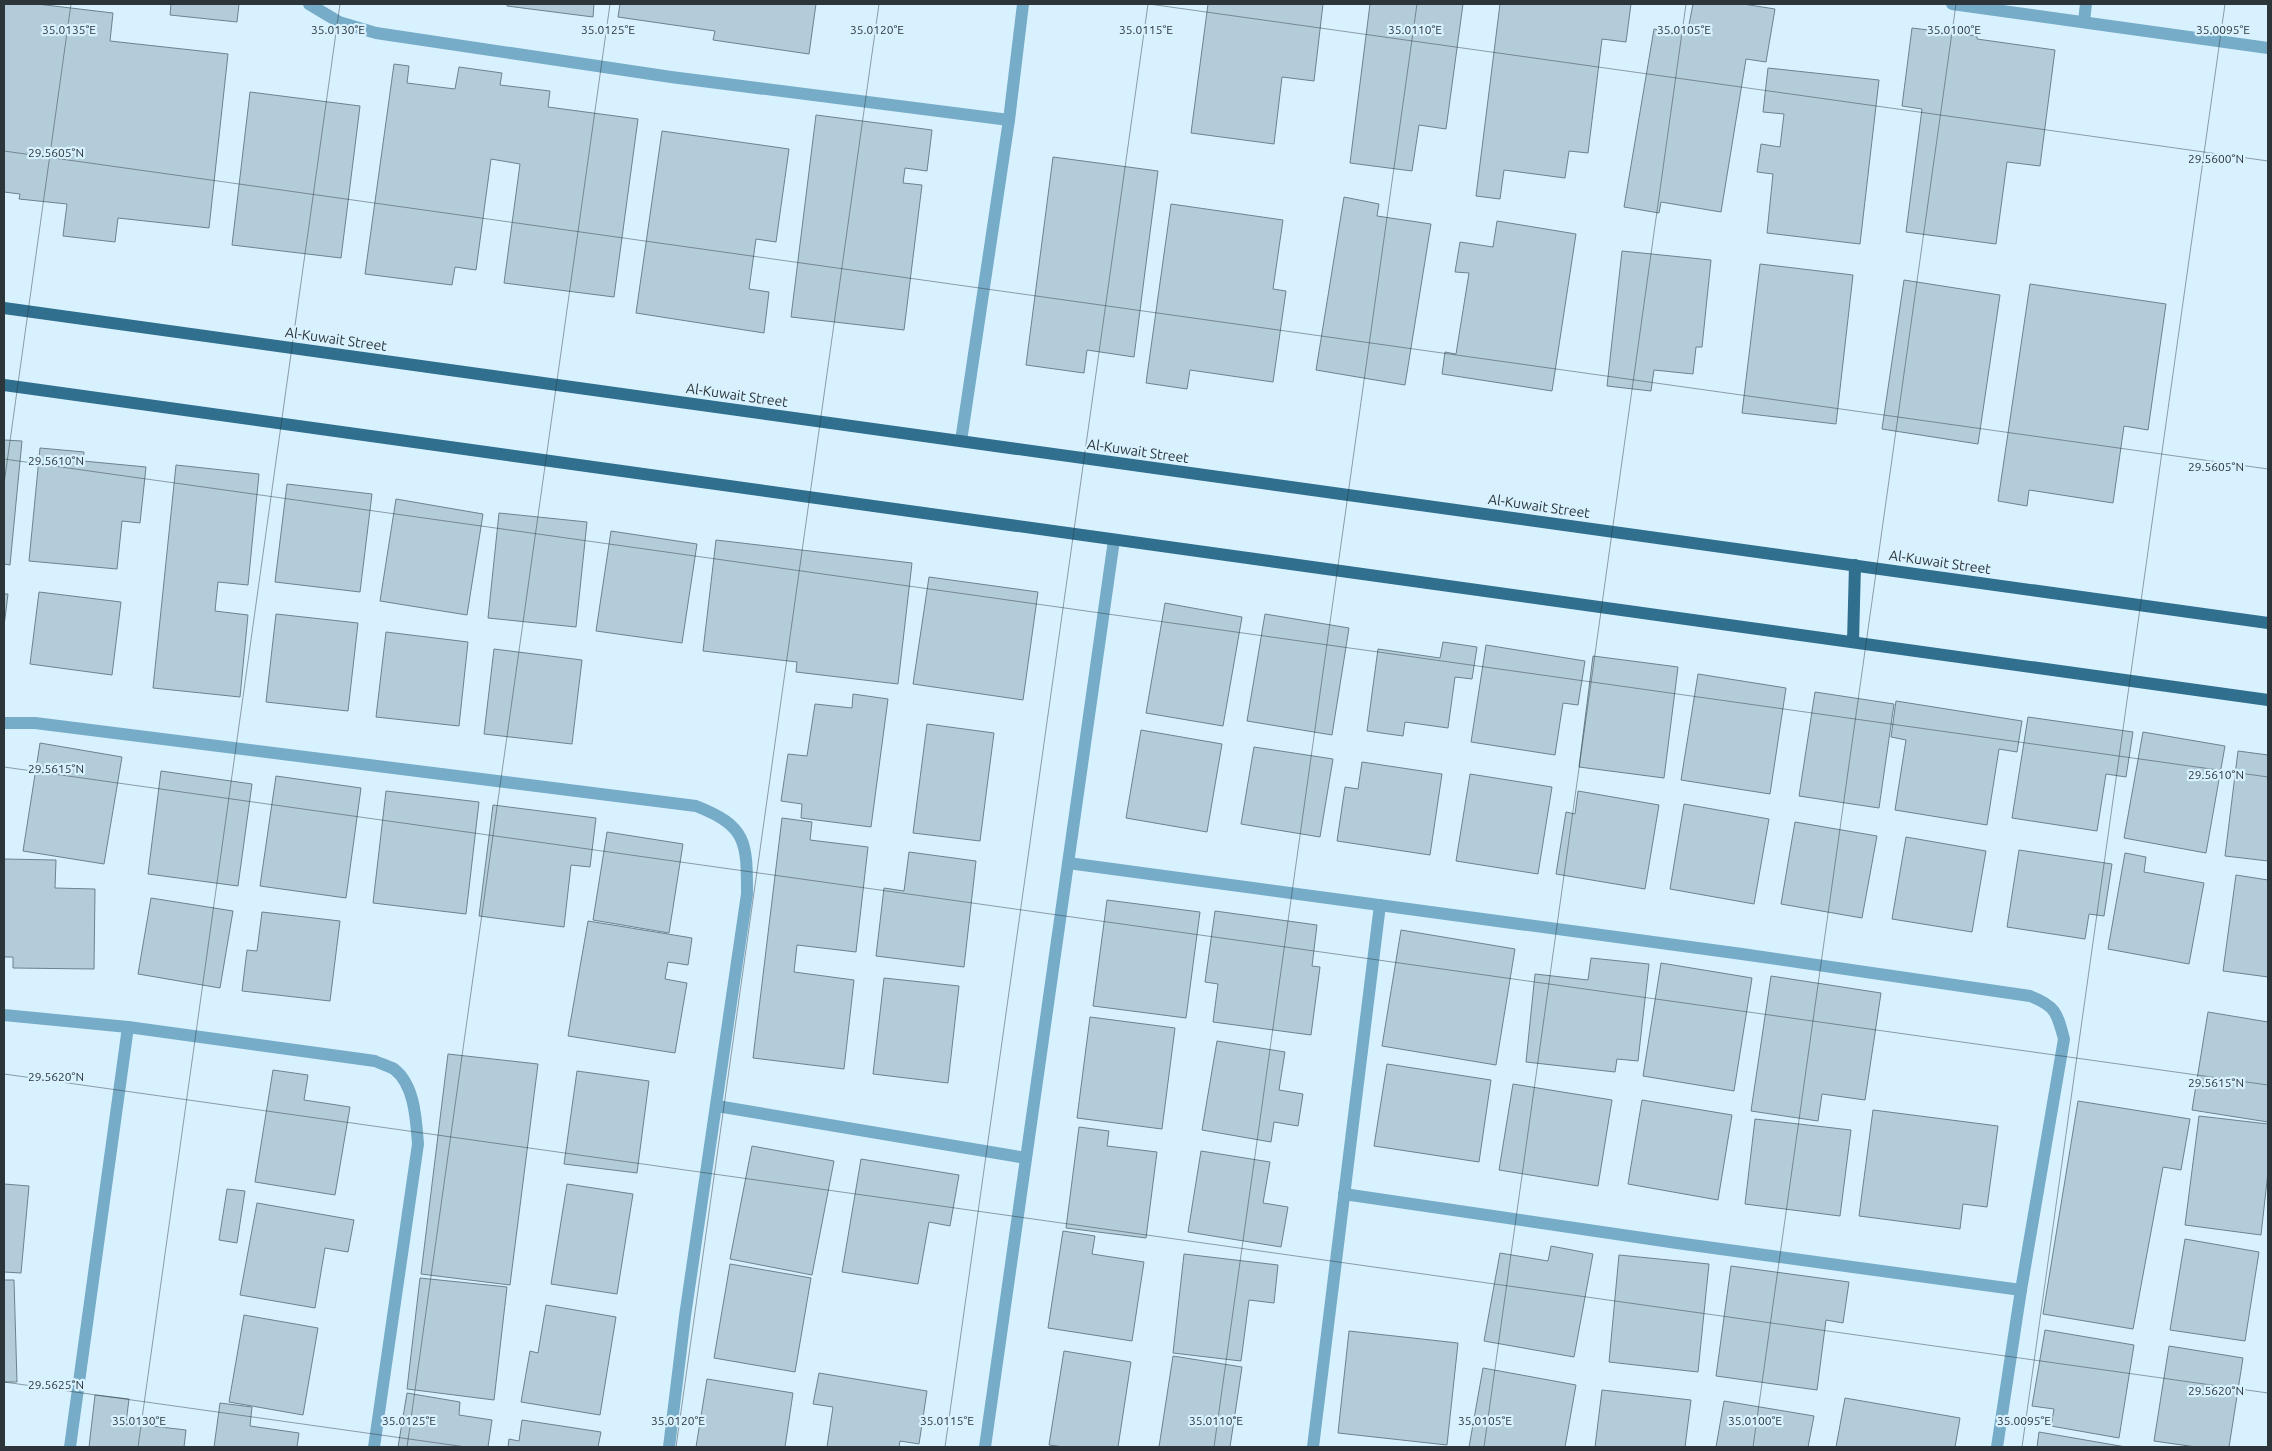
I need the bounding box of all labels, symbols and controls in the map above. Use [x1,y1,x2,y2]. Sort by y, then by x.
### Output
text: 35.0135°E [42,23,96,36]
text: 35.0130°E [311,23,365,36]
text: 35.0125°E [581,23,635,36]
text: 35.0120°E [850,23,904,36]
text: 35.0115°E [1119,23,1173,36]
text: 35.0110°E [1388,23,1442,36]
text: 35.0105°E [1657,23,1711,36]
text: 35.0100°E [1927,23,1981,36]
text: 35.0095°E [2196,23,2250,36]
text: 29.5605°N [28,146,84,159]
text: 29.5600°N [2188,152,2244,165]
street label: Al-Kuwait Street [284,324,388,354]
street label: Al-Kuwait Street [685,380,789,410]
street label: Al-Kuwait Street [1086,436,1190,466]
text: 29.5610°N [28,454,84,467]
text: 29.5605°N [2188,460,2244,473]
street label: Al-Kuwait Street [1487,491,1591,521]
street label: Al-Kuwait Street [1888,547,1992,577]
text: 29.5615°N [28,762,84,775]
text: 29.5610°N [2188,768,2244,781]
text: 29.5620°N [28,1070,84,1083]
text: 29.5615°N [2188,1076,2244,1089]
text: 29.5625°N [28,1378,84,1391]
text: 29.5620°N [2188,1384,2244,1397]
text: 35.0130°E [112,1414,166,1427]
text: 35.0125°E [382,1414,436,1427]
text: 35.0120°E [651,1414,705,1427]
text: 35.0115°E [920,1414,974,1427]
text: 35.0110°E [1189,1414,1243,1427]
text: 35.0105°E [1458,1414,1512,1427]
text: 35.0100°E [1728,1414,1782,1427]
text: 35.0095°E [1997,1414,2051,1427]

